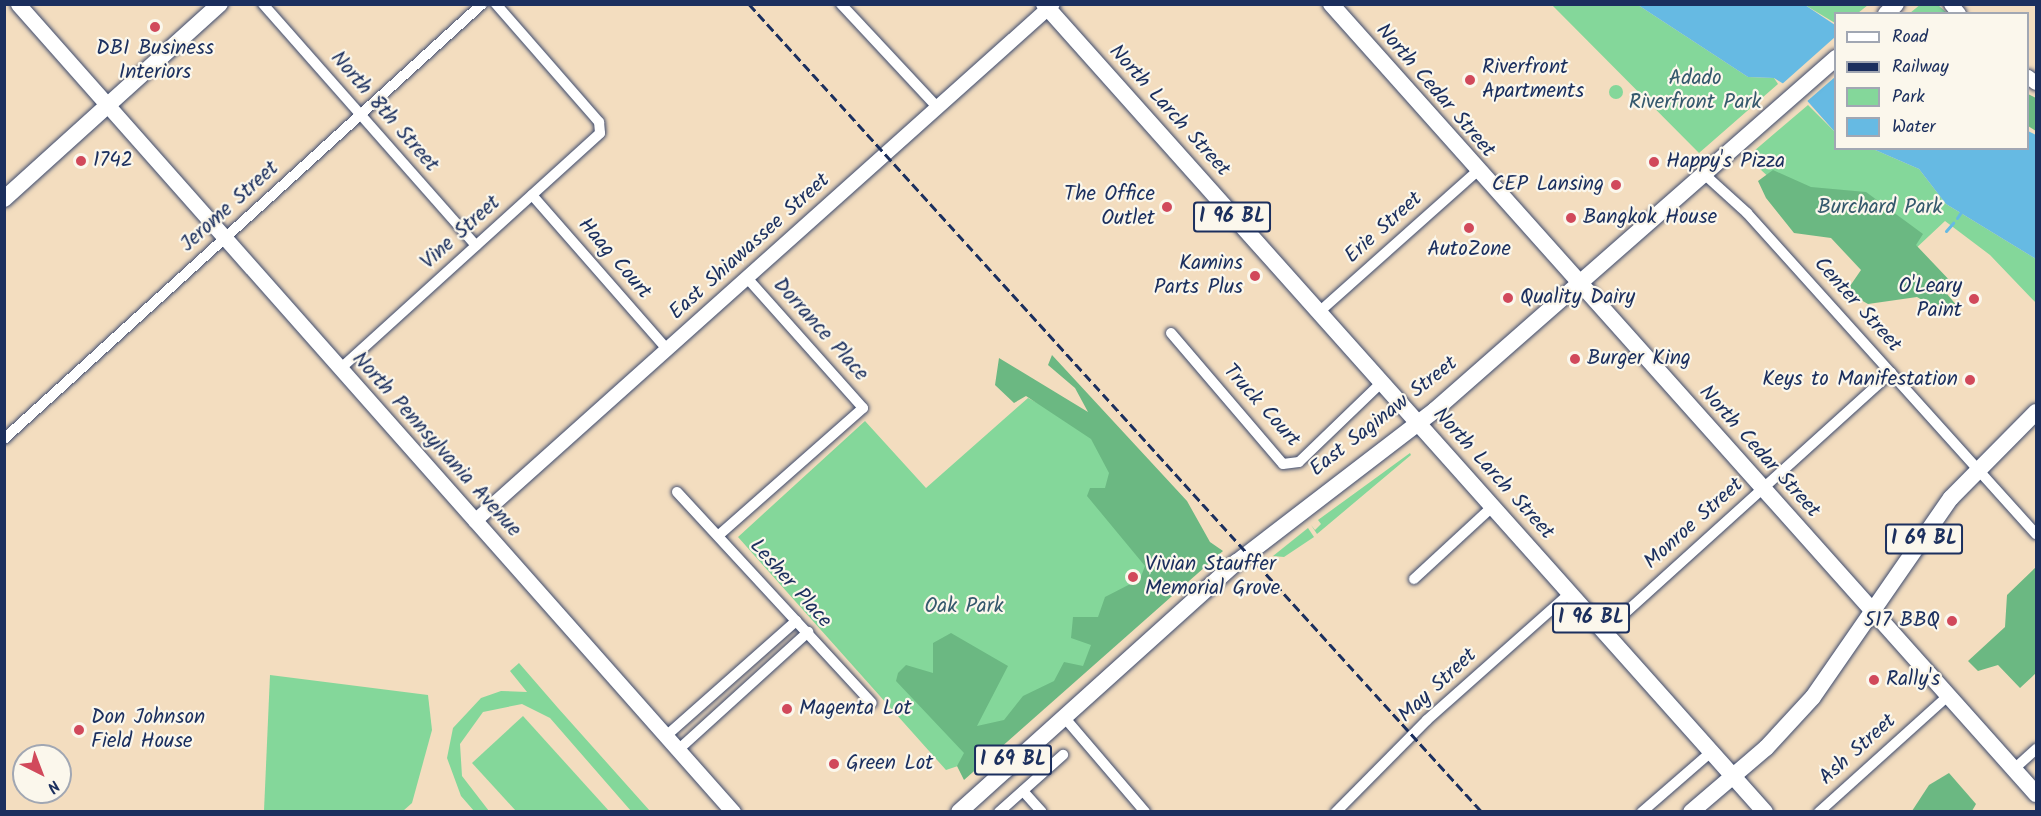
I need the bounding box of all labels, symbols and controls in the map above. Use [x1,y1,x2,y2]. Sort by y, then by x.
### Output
legend [1834,12,2029,150]
street label: North Cedar Street [1370,19,1500,163]
marker: DBI Business Interiors [148,20,162,34]
text: Road [1892,23,1928,52]
place label: DBI Business Interiors [96,36,214,86]
street label: North Larch Street [1103,40,1235,182]
street label: North 8th Street [325,46,443,178]
text: Railway [1892,53,1949,82]
place label: Riverfront Apartments [1482,55,1584,105]
park label: Adado Riverfront Park [1629,66,1761,116]
marker: Riverfront Apartments [1463,73,1477,87]
text: Park [1892,83,1925,112]
text: Water [1892,113,1936,142]
place label: 1742 [93,148,133,174]
place label: Happy's Pizza [1666,149,1785,175]
marker: 1742 [74,154,88,168]
marker: Happy's Pizza [1647,155,1661,169]
street label: Jerome Street [176,156,284,258]
street label: East Shiawassee Street [665,168,835,326]
place label: CEP Lansing [1492,172,1604,198]
marker: CEP Lansing [1609,178,1623,192]
place label: The Office Outlet [1064,182,1155,232]
street label: Erie Street [1340,187,1428,269]
street label: Vine Street [416,191,506,275]
park label: Burchard Park [1818,195,1942,221]
marker: The Office Outlet [1160,200,1174,214]
road number: I 96 BL [1193,200,1271,234]
place label: Bangkok House [1583,205,1717,231]
marker: Bangkok House [1564,211,1578,225]
street label: Haag Court [572,213,656,305]
marker: AutoZone [1462,221,1476,235]
place label: AutoZone [1427,237,1511,263]
place label: Kamins Parts Plus [1154,251,1243,301]
street label: Center Street [1808,252,1906,358]
marker: Kamins Parts Plus [1248,269,1262,283]
street label: Dorrance Place [767,273,873,387]
place label: O'Leary Paint [1899,274,1962,324]
place label: Quality Dairy [1520,285,1635,311]
marker: Quality Dairy [1501,291,1515,305]
marker: O'Leary Paint [1967,292,1981,306]
place label: Burger King [1587,346,1691,372]
street label: North Pennsylvania Avenue [346,347,526,543]
street label: East Saginaw Street [1305,352,1463,482]
marker: Burger King [1568,352,1582,366]
street label: Truck Court [1217,359,1305,453]
place label: Keys to Manifestation [1762,367,1958,393]
marker: Keys to Manifestation [1963,373,1977,387]
street label: North Cedar Street [1693,381,1825,523]
street label: North Larch Street [1427,403,1559,545]
street label: Monroe Street [1639,473,1749,575]
road number: I 69 BL [1885,522,1963,556]
street label: Lesher Place [743,534,837,634]
place label: Vivian Stauffer Memorial Grove [1145,552,1280,602]
marker: Vivian Stauffer Memorial Grove [1126,570,1140,584]
park label: Oak Park [924,594,1004,620]
road number: I 96 BL [1552,601,1630,635]
place label: 517 BBQ [1864,608,1940,634]
marker: 517 BBQ [1945,614,1959,628]
street label: May Street [1394,643,1482,729]
place label: Rally's [1886,667,1940,693]
marker: Rally's [1867,673,1881,687]
place label: Magenta Lot [799,696,912,722]
marker: Magenta Lot [780,702,794,716]
place label: Don Johnson Field House [91,705,205,755]
street label: Ash Street [1814,709,1902,791]
marker: Don Johnson Field House [72,723,86,737]
road number: I 69 BL [974,743,1052,777]
north arrow [12,744,72,804]
place label: Green Lot [846,751,933,777]
marker: Green Lot [827,757,841,771]
text: N [41,774,65,799]

